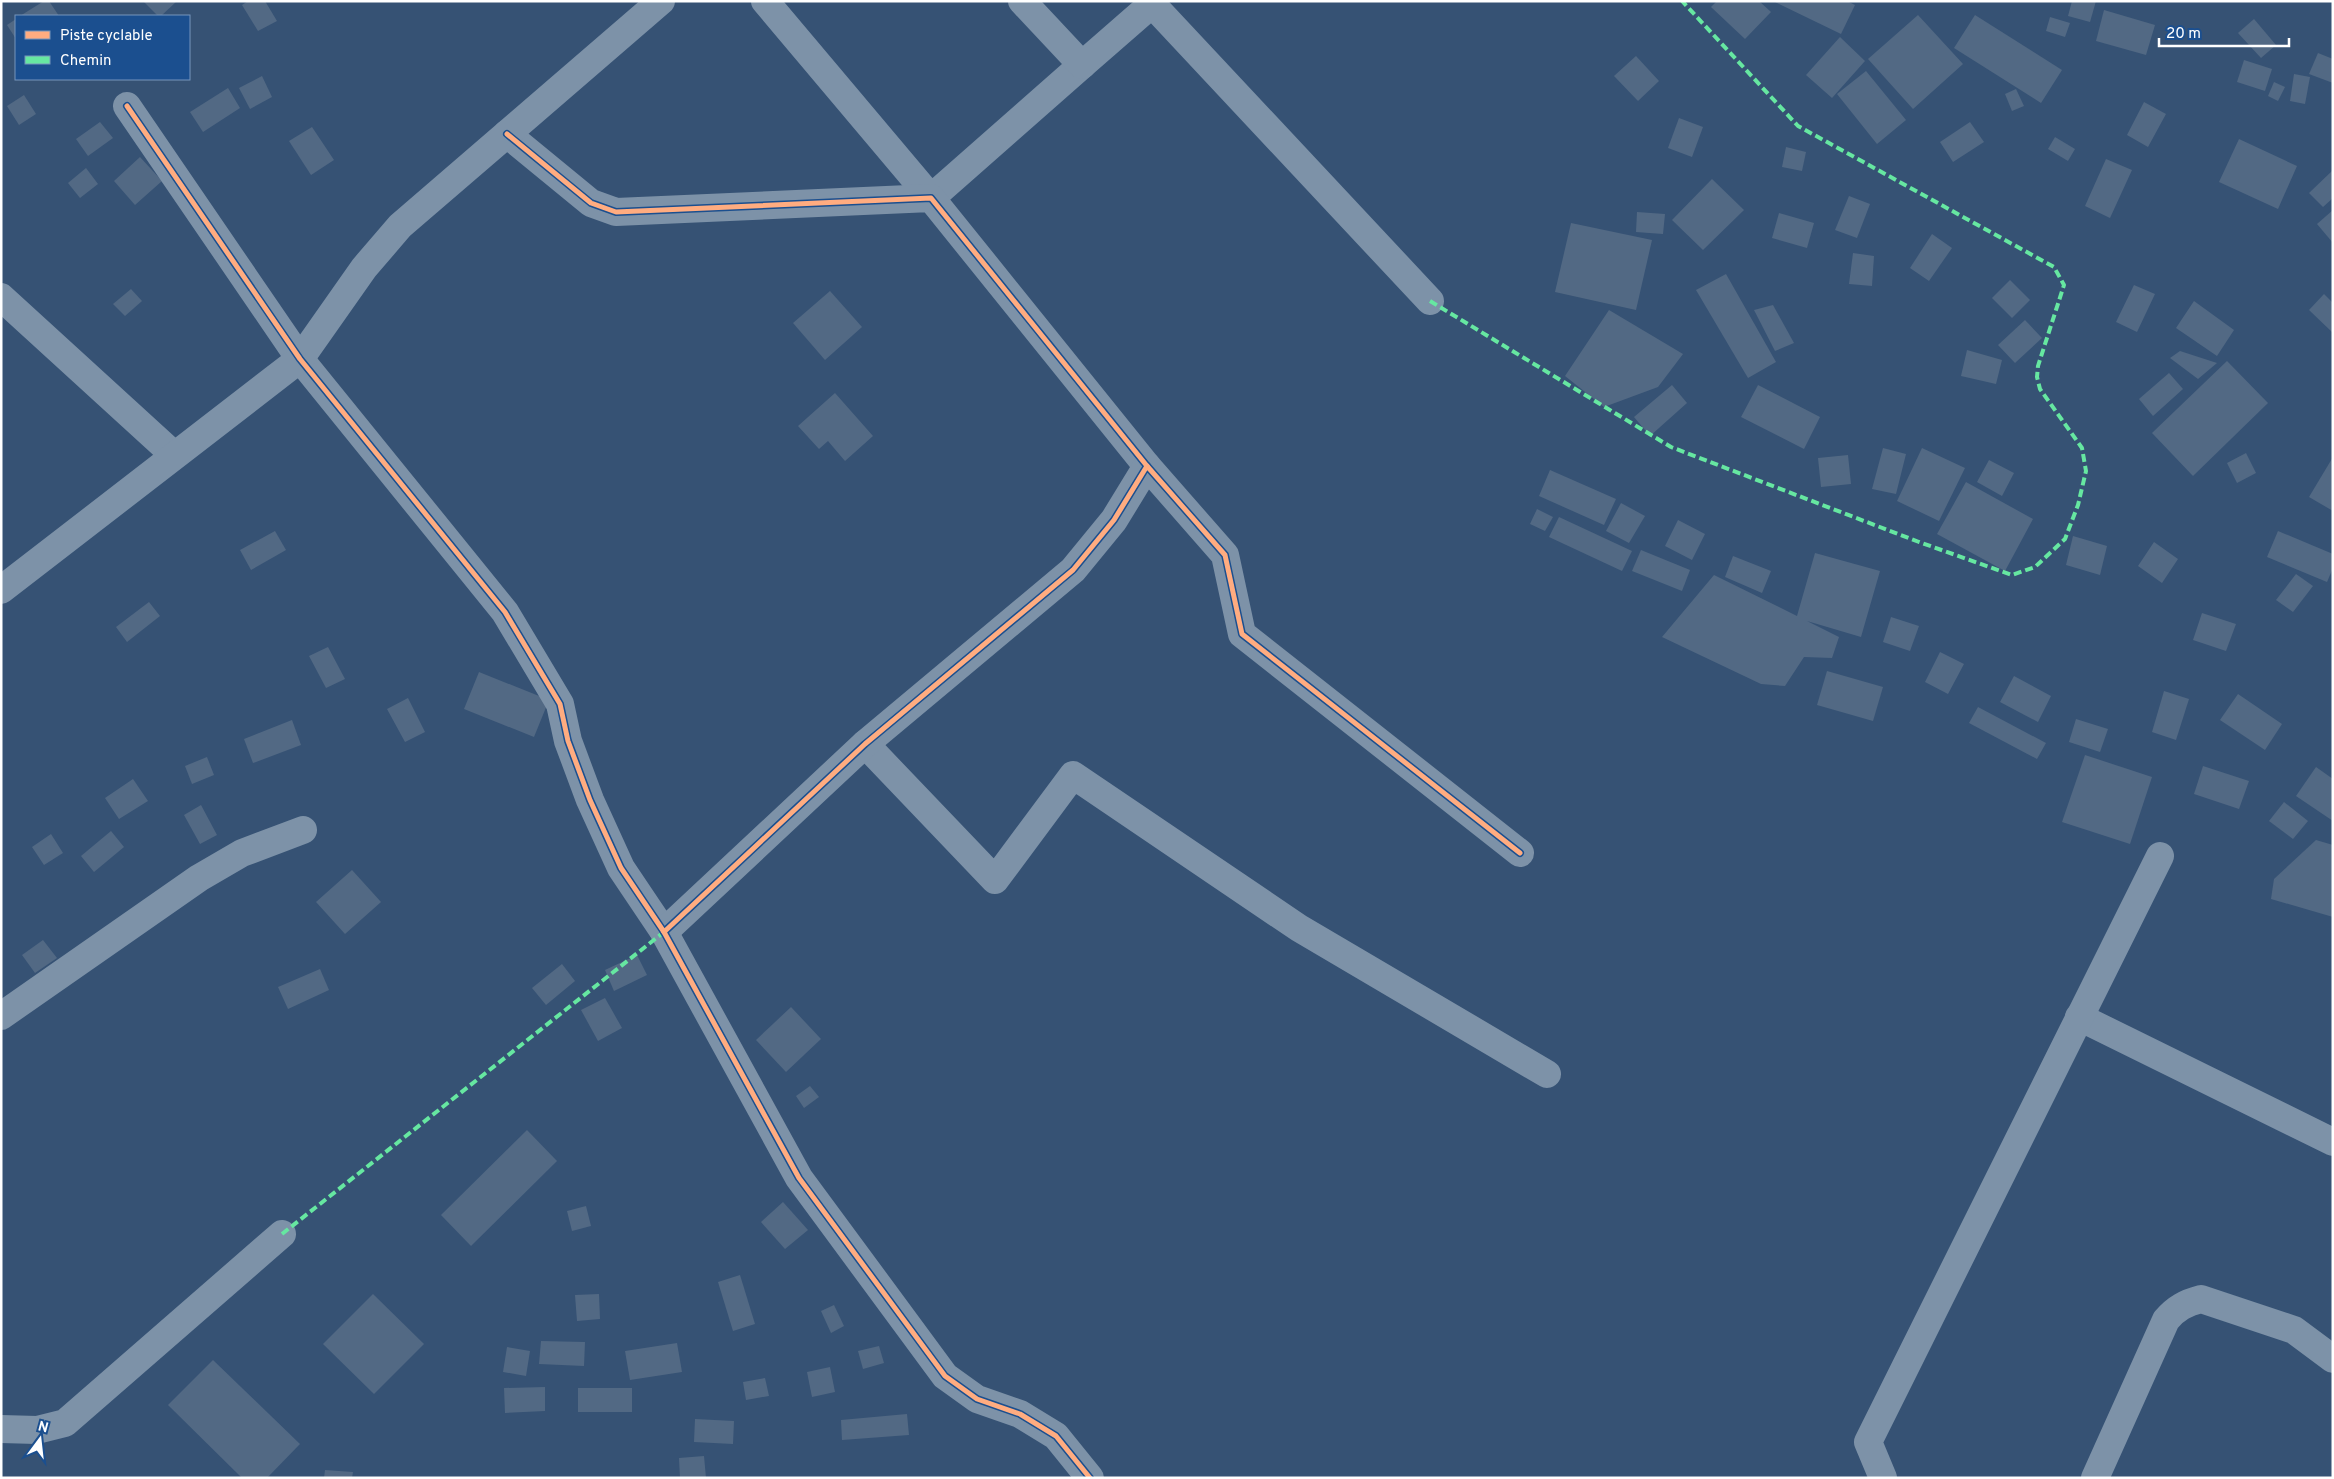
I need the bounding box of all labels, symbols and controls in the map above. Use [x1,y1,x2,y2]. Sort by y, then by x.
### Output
legend [15,15,190,80]
scale bar [2159,15,2289,47]
text: 20 m [2166,25,2201,44]
text: Piste cyclable [60,27,153,46]
text: Chemin [60,52,112,71]
north arrow [15,1414,65,1464]
text: N [36,1418,50,1437]

